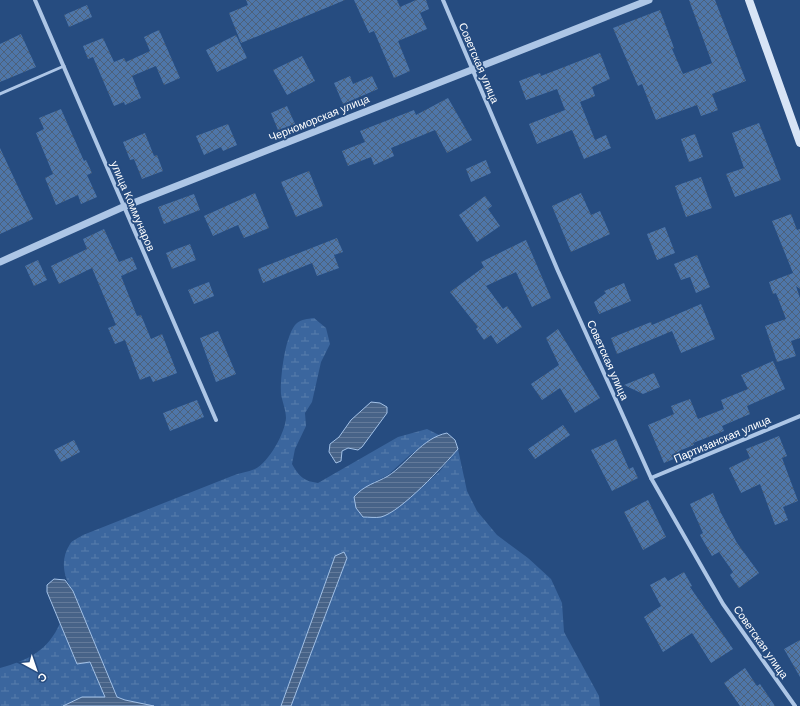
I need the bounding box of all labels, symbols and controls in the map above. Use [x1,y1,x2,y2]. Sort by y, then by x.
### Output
street label: Советская улица [456,21,503,106]
street label: Черноморская улица [267,91,372,145]
street label: улица Коммунаров [108,159,158,253]
street label: Советская улица [584,318,632,403]
street label: Партизанская улица [671,412,773,466]
street label: Советская улица [731,603,792,682]
north arrow [16,650,56,690]
text: С [35,670,50,686]

